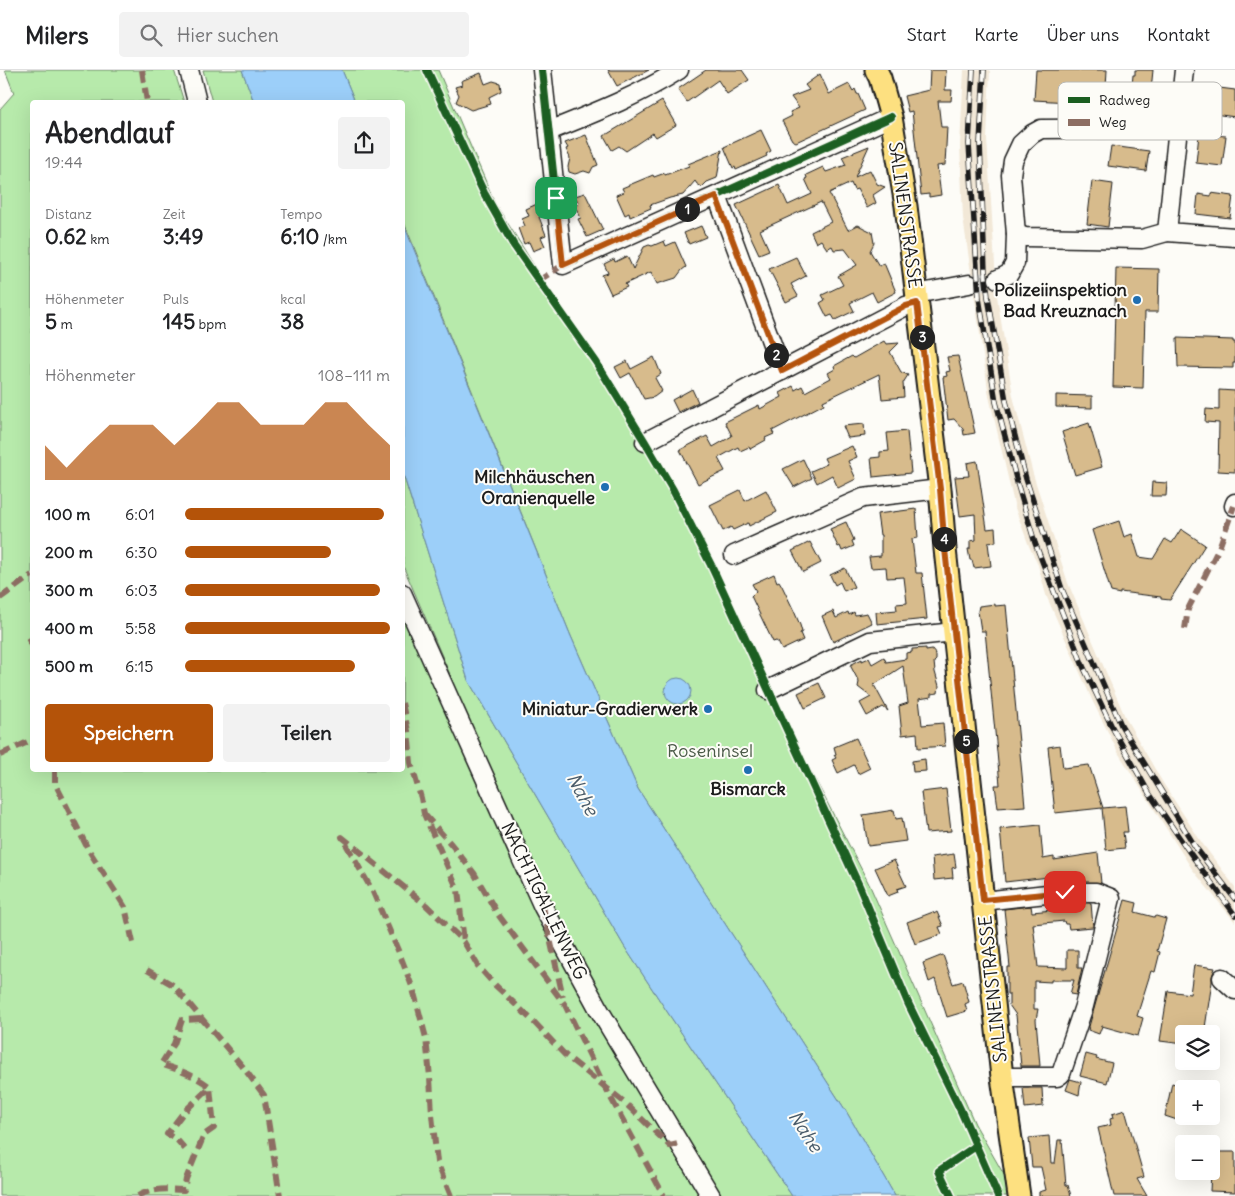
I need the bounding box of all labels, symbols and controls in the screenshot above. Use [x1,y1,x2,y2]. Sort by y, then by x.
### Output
search box [119,12,469,57]
text: Milers [25,20,89,50]
icon: search [137,21,165,49]
text: Hier suchen [177,23,279,47]
text: Start [907,23,946,46]
text: Karte [974,23,1019,46]
text: Über uns [1047,23,1119,46]
text: Kontakt [1147,23,1210,46]
legend [1058,82,1222,140]
text: Radweg [1099,91,1150,109]
text: Weg [1099,113,1127,131]
text: Abendlauf [45,115,174,151]
button: share [338,117,390,169]
street label: SALINENSTRASSE [884,140,927,290]
text: 19:44 [45,152,83,172]
pin [535,177,577,219]
icon: arrive [542,184,570,212]
pin: 1 [674,196,700,222]
text: 1 [685,200,690,218]
text: Distanz [45,205,92,223]
text: Zeit [163,205,186,223]
text: Tempo [280,205,322,223]
text: 0.62 [45,223,87,250]
text: 3:49 [163,223,204,250]
text: 6:10 [280,223,319,250]
text: km [87,230,110,248]
text: /km [319,230,347,248]
place label: Polizeiinspektion Bad Kreuznach [994,278,1128,322]
text: Höhenmeter [45,290,124,308]
text: Puls [163,290,189,308]
text: kcal [280,290,306,308]
marker: Polizeiinspektion Bad Kreuznach [1131,294,1143,306]
text: 5 [45,308,57,335]
text: 145 [163,308,195,335]
text: 38 [280,308,304,335]
text: m [57,315,73,333]
text: bpm [195,315,227,333]
pin: 3 [910,324,934,350]
text: 3 [919,328,926,346]
pin: 2 [764,342,788,368]
text: 2 [773,346,780,364]
text: Höhenmeter [45,365,136,385]
text: 108–111 m [318,365,390,385]
place label: Milchhäuschen Oranienquelle [474,465,596,509]
marker: Milchhäuschen Oranienquelle [599,481,611,493]
text: 100 m [45,504,90,524]
text: 6:01 [125,504,155,524]
pin: 4 [932,526,956,552]
text: 4 [940,530,949,548]
text: 200 m [45,542,93,562]
text: 6:30 [125,542,157,562]
text: 300 m [45,580,93,600]
text: 6:03 [125,580,157,600]
text: 400 m [45,618,93,638]
text: 5:58 [125,618,156,638]
text: 500 m [45,656,93,676]
text: 6:15 [125,656,153,676]
place label: Miniatur-Gradierwerk [522,697,698,720]
marker: Miniatur-Gradierwerk [702,703,714,715]
button: Speichern [45,704,213,762]
button: Teilen [223,704,390,762]
pin: 5 [954,728,978,754]
text: 5 [962,732,971,750]
park label: Roseninsel [667,739,753,762]
marker: Bismarck [742,764,754,776]
water label: Nahe [562,768,605,821]
place label: Bismarck [710,777,786,800]
street label: NACHTIGALLENWEG [496,818,593,983]
pin [1044,871,1086,913]
icon: check [1051,878,1079,906]
street label: SALINENSTRASSE [973,914,1012,1064]
map controls [1175,1025,1220,1180]
button: layers [1175,1025,1220,1070]
button: + [1175,1080,1220,1125]
water label: Nahe [784,1106,829,1158]
button: − [1175,1135,1220,1180]

